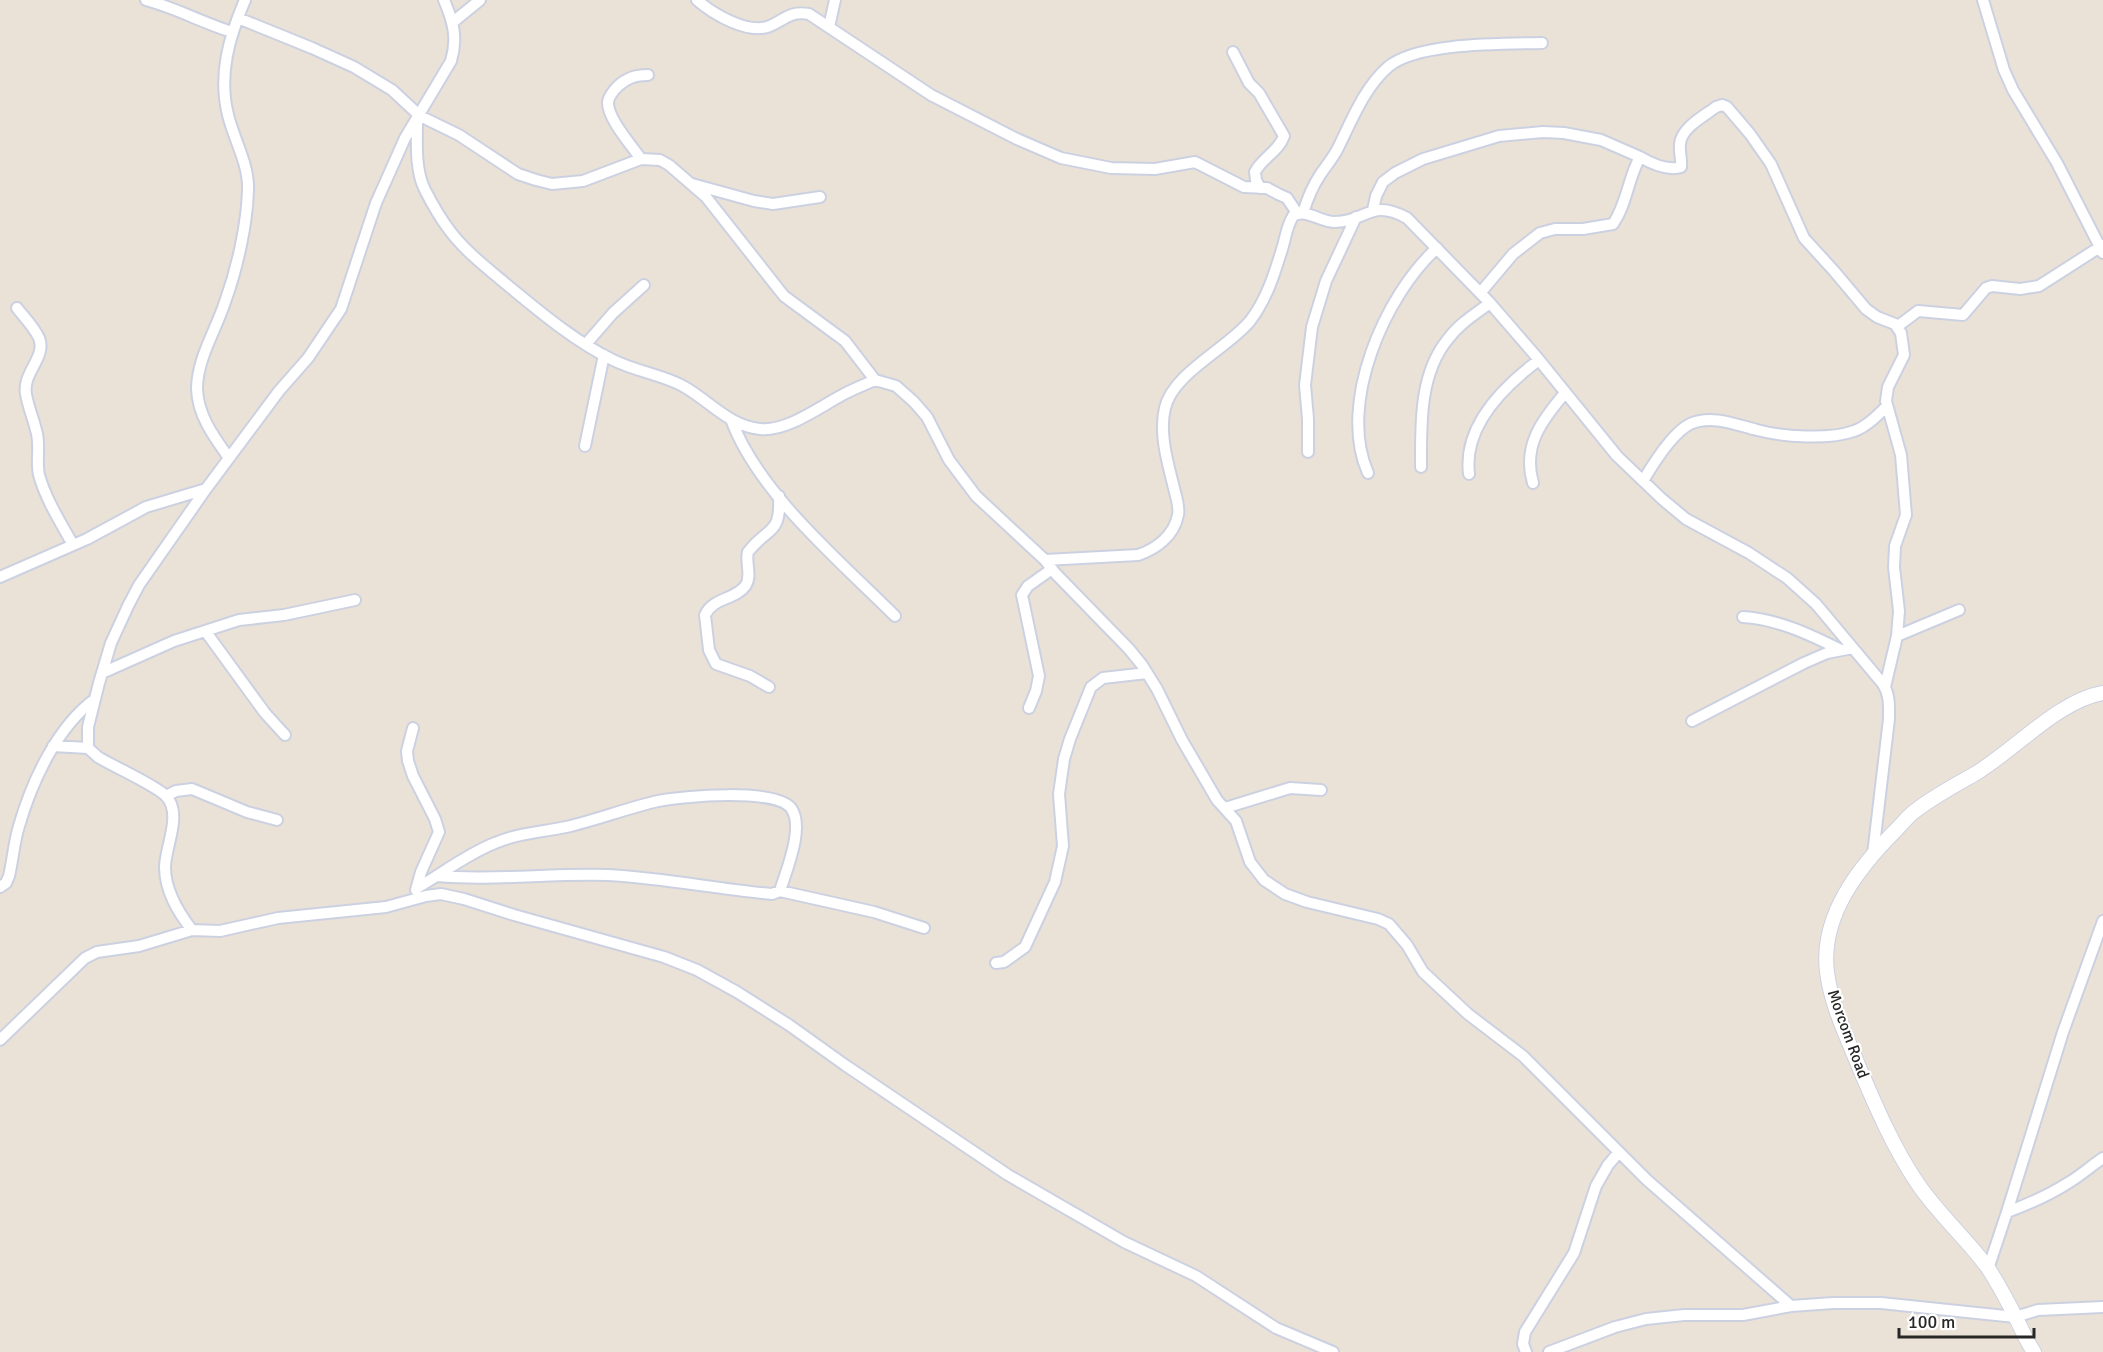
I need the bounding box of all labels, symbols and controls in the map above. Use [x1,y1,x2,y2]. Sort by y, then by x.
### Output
street label: Morcom Road [1823,987,1873,1081]
scale bar [1899,1301,2034,1339]
text: 100 m [1908,1311,1955,1333]

